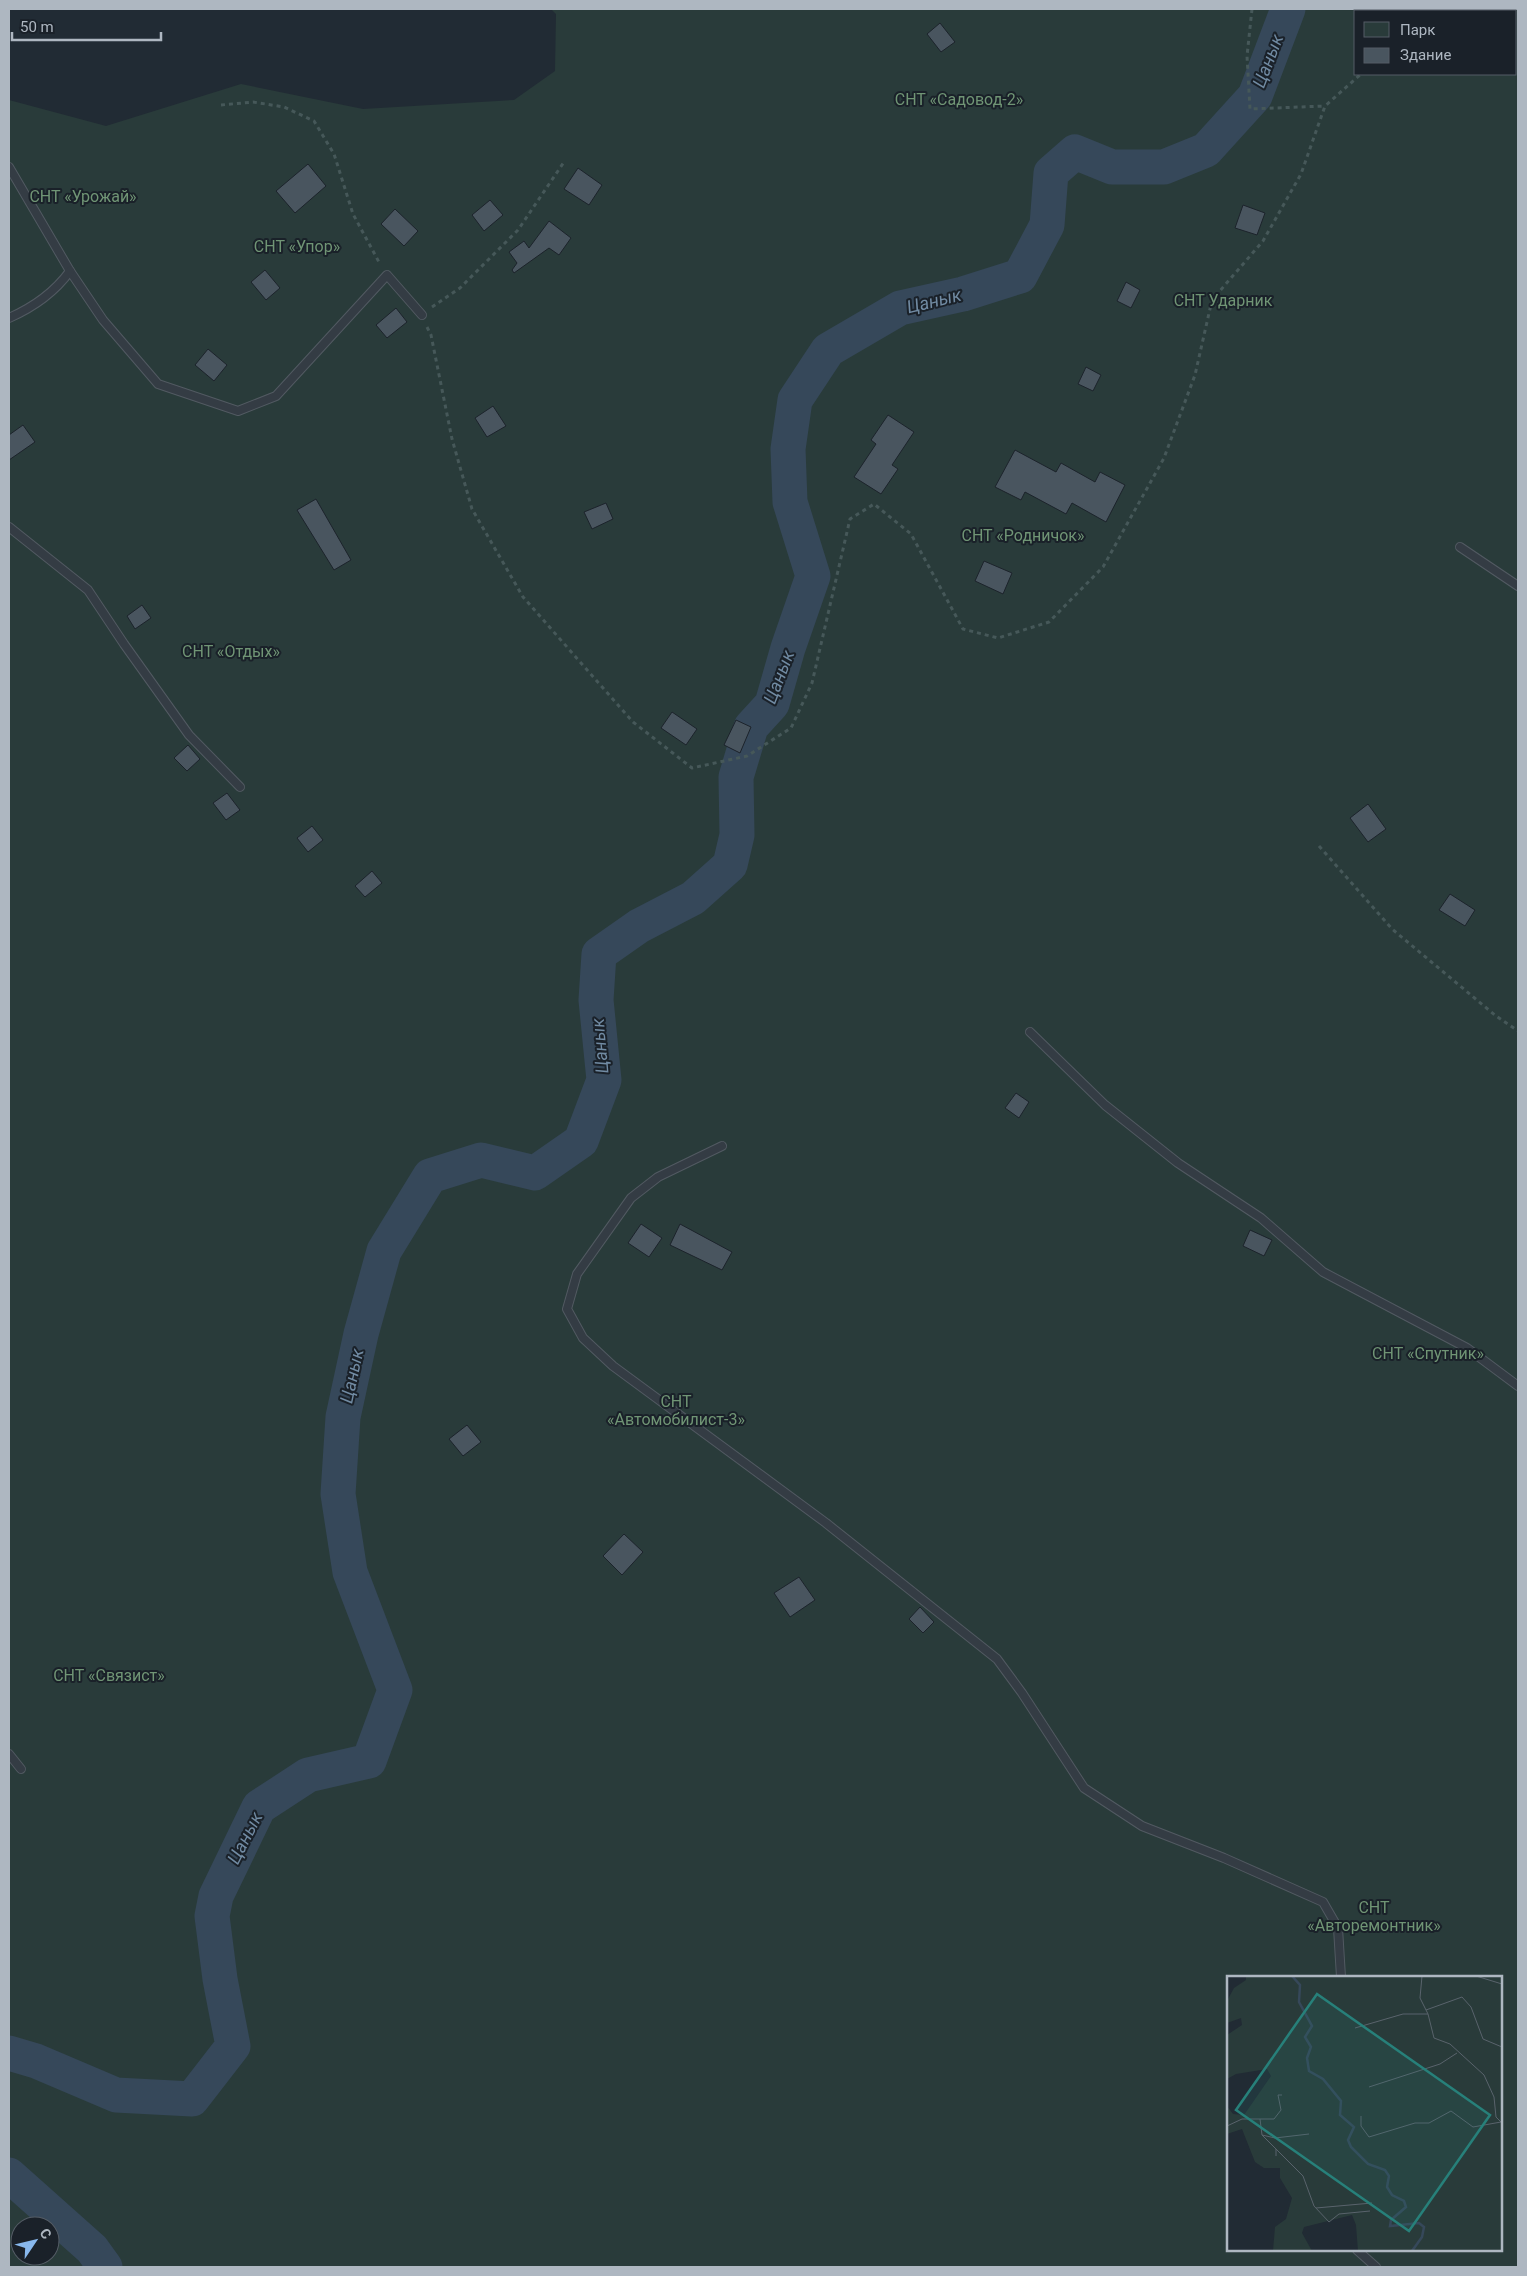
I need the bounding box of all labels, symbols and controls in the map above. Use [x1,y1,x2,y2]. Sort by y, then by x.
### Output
scale bar [12,10,161,42]
legend [1354,10,1517,75]
text: 50 m [20,18,54,36]
text: Парк [1400,21,1435,39]
water label: Цанык [1248,31,1287,90]
text: Здание [1400,46,1451,64]
park label: СНТ «Садовод-2» [895,90,1023,109]
park label: СНТ «Урожай» [29,187,137,206]
park label: СНТ «Упор» [254,237,340,256]
water label: Цанык [904,283,964,317]
park label: СНТ Ударник [1174,291,1273,310]
park label: СНТ «Родничок» [962,526,1084,545]
park label: СНТ «Отдых» [182,642,280,661]
water label: Цанык [759,647,798,706]
water label: Цанык [587,1017,612,1075]
park label: СНТ «Спутник» [1372,1344,1484,1363]
water label: Цанык [335,1346,368,1405]
park label: СНТ «Автомобилист-3» [607,1392,745,1429]
park label: СНТ «Связист» [53,1666,165,1685]
water label: Цанык [223,1808,267,1867]
park label: СНТ «Авторемонтник» [1307,1898,1441,1935]
inset map [1227,1976,1502,2251]
north arrow [10,2216,60,2266]
text: С [36,2225,55,2242]

